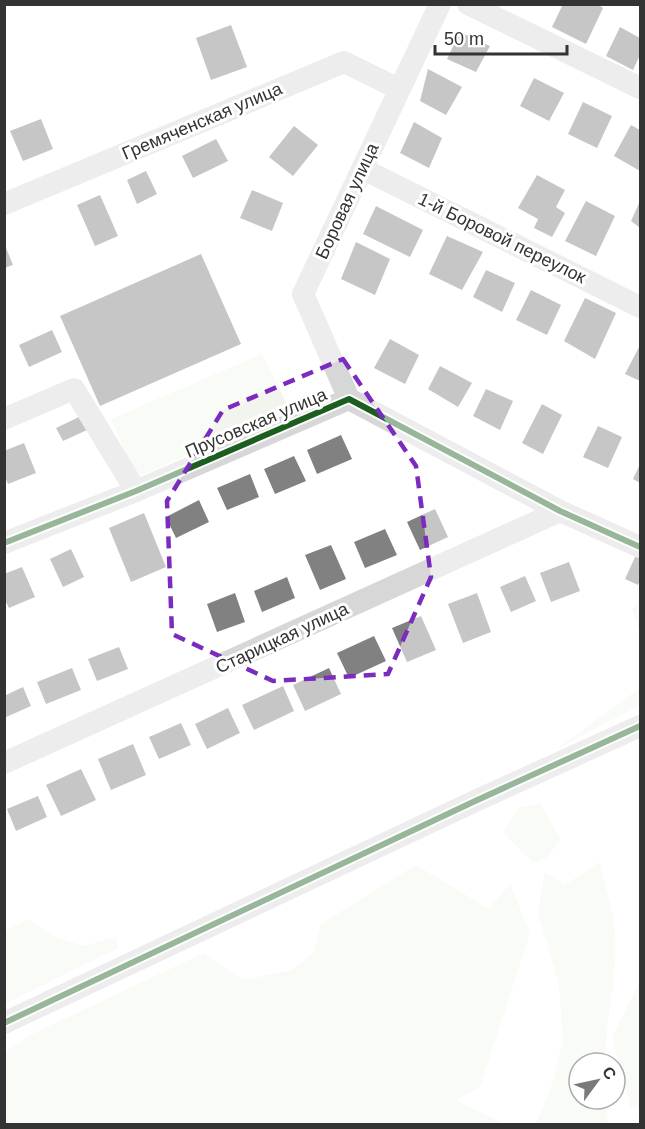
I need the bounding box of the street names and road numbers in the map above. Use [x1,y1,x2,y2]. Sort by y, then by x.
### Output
street label: Гремяченская улица [119,78,286,164]
street label: Боровая улица [311,139,383,262]
street label: 1-й Боровой переулок [415,189,589,287]
street label: Прусовская улица [182,384,331,462]
street label: Старицкая улица [213,598,352,677]

